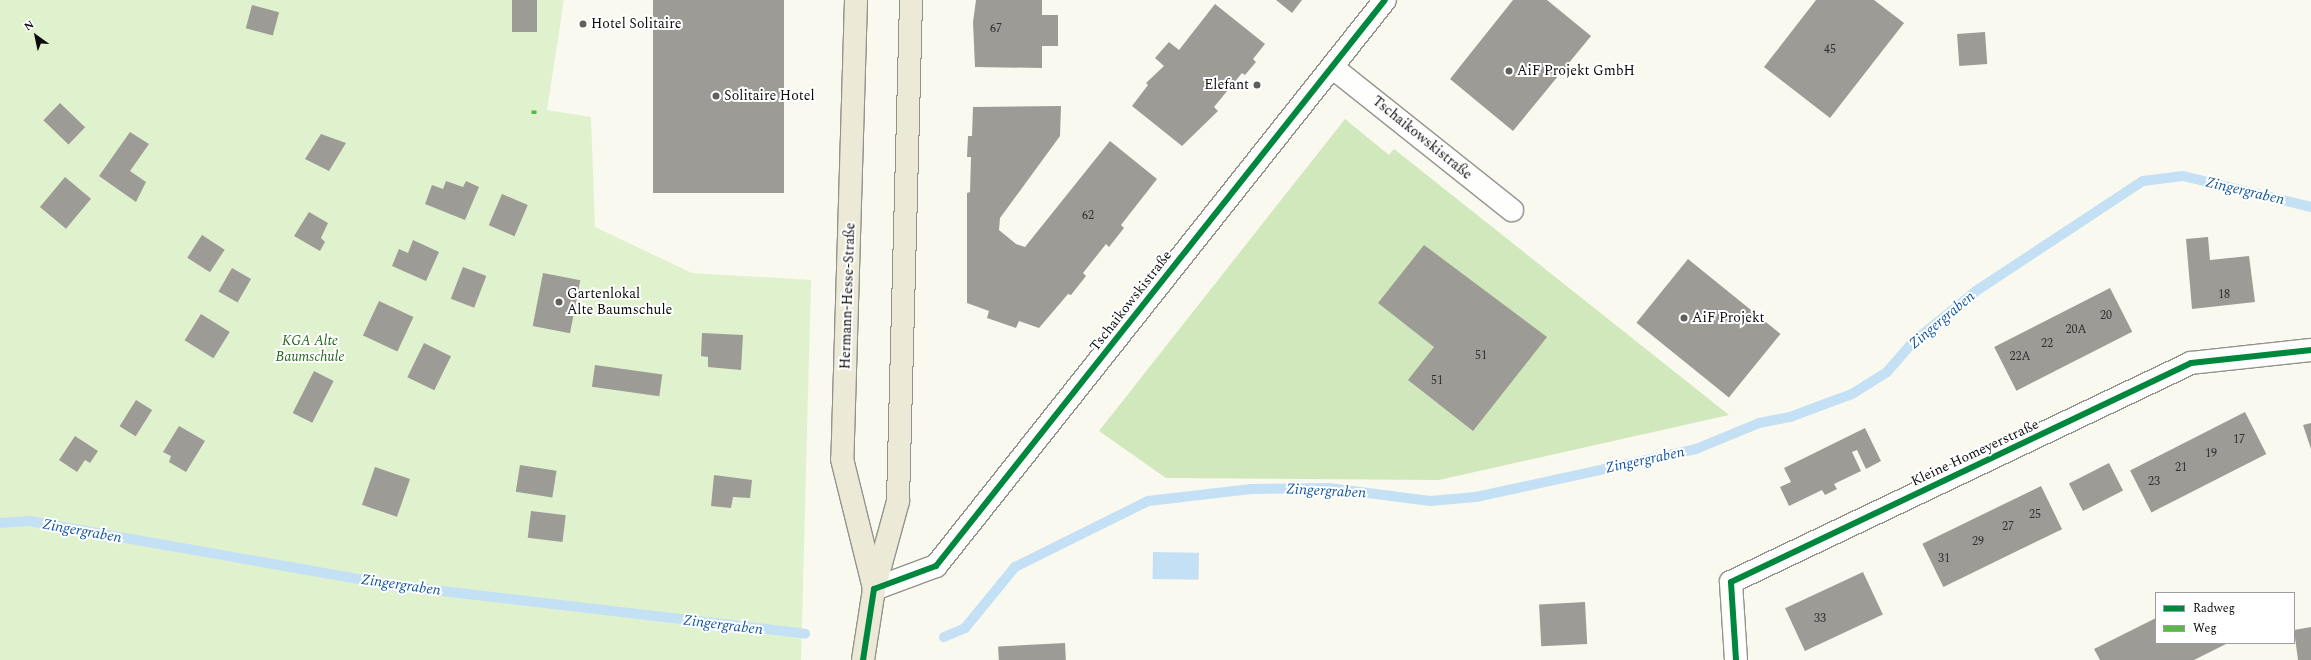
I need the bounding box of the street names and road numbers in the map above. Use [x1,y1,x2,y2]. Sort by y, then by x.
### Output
street label: Tschaikowskistraße [1369,93,1475,183]
street label: Hermann-Hesse-Straße [837,222,859,370]
street label: Tschaikowskistraße [1086,247,1176,355]
street label: Kleine Homeyerstraße [1908,416,2042,490]

